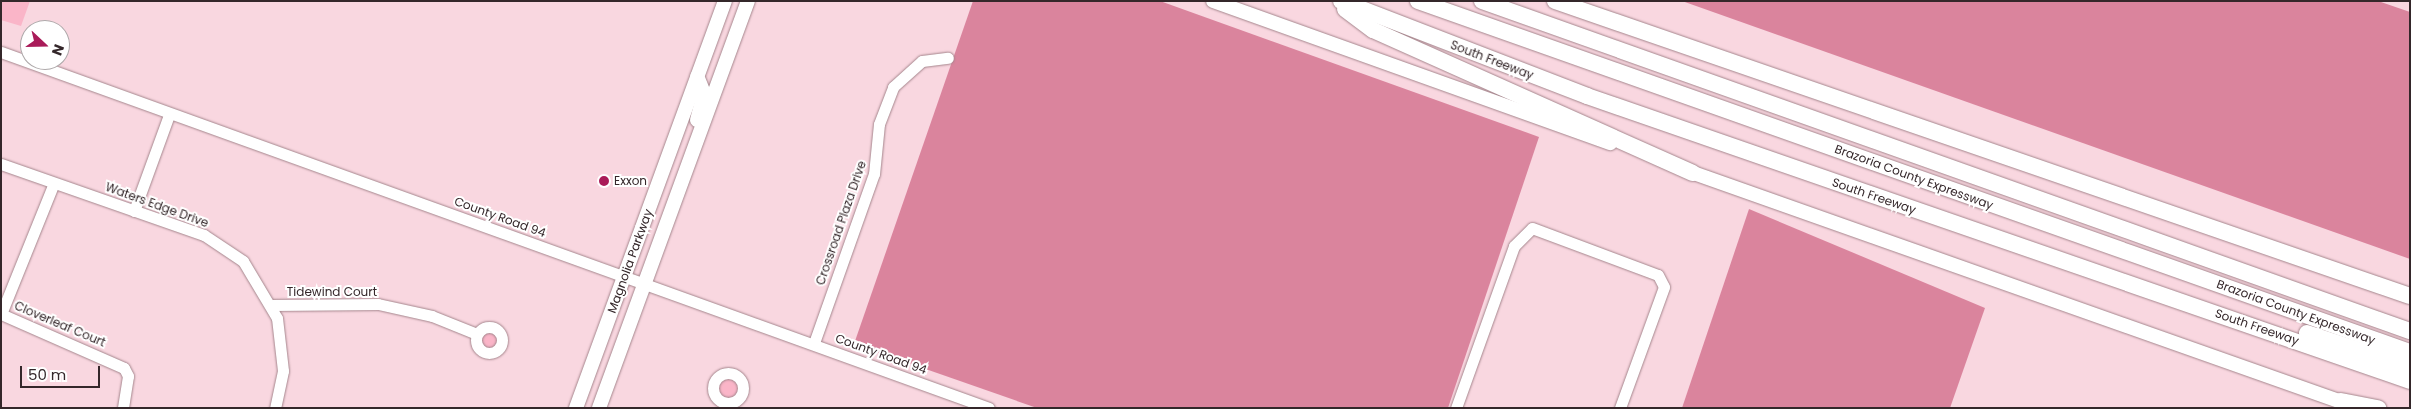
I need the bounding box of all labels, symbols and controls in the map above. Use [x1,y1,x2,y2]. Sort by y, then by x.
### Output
north arrow [20,20,70,70]
street label: South Freeway [1448,38,1536,82]
text: N [47,42,69,59]
street label: Brazoria County Expressway [1833,142,1995,212]
street label: Crossroad Plaza Drive [813,159,869,287]
place label: Exxon [614,174,647,188]
marker: Exxon [598,175,610,187]
street label: South Freeway [1830,175,1918,217]
street label: Waters Edge Drive [103,180,211,230]
street label: County Road 94 [452,194,548,240]
street label: Magnolia Parkway [604,207,656,315]
street label: Brazoria County Expressway [2215,277,2377,347]
street label: Tidewind Court [287,285,377,299]
street label: Cloverleaf Court [12,298,108,350]
street label: South Freeway [2213,306,2301,348]
street label: County Road 94 [833,331,929,377]
scale bar [22,356,102,388]
text: 50 m [28,364,66,385]

